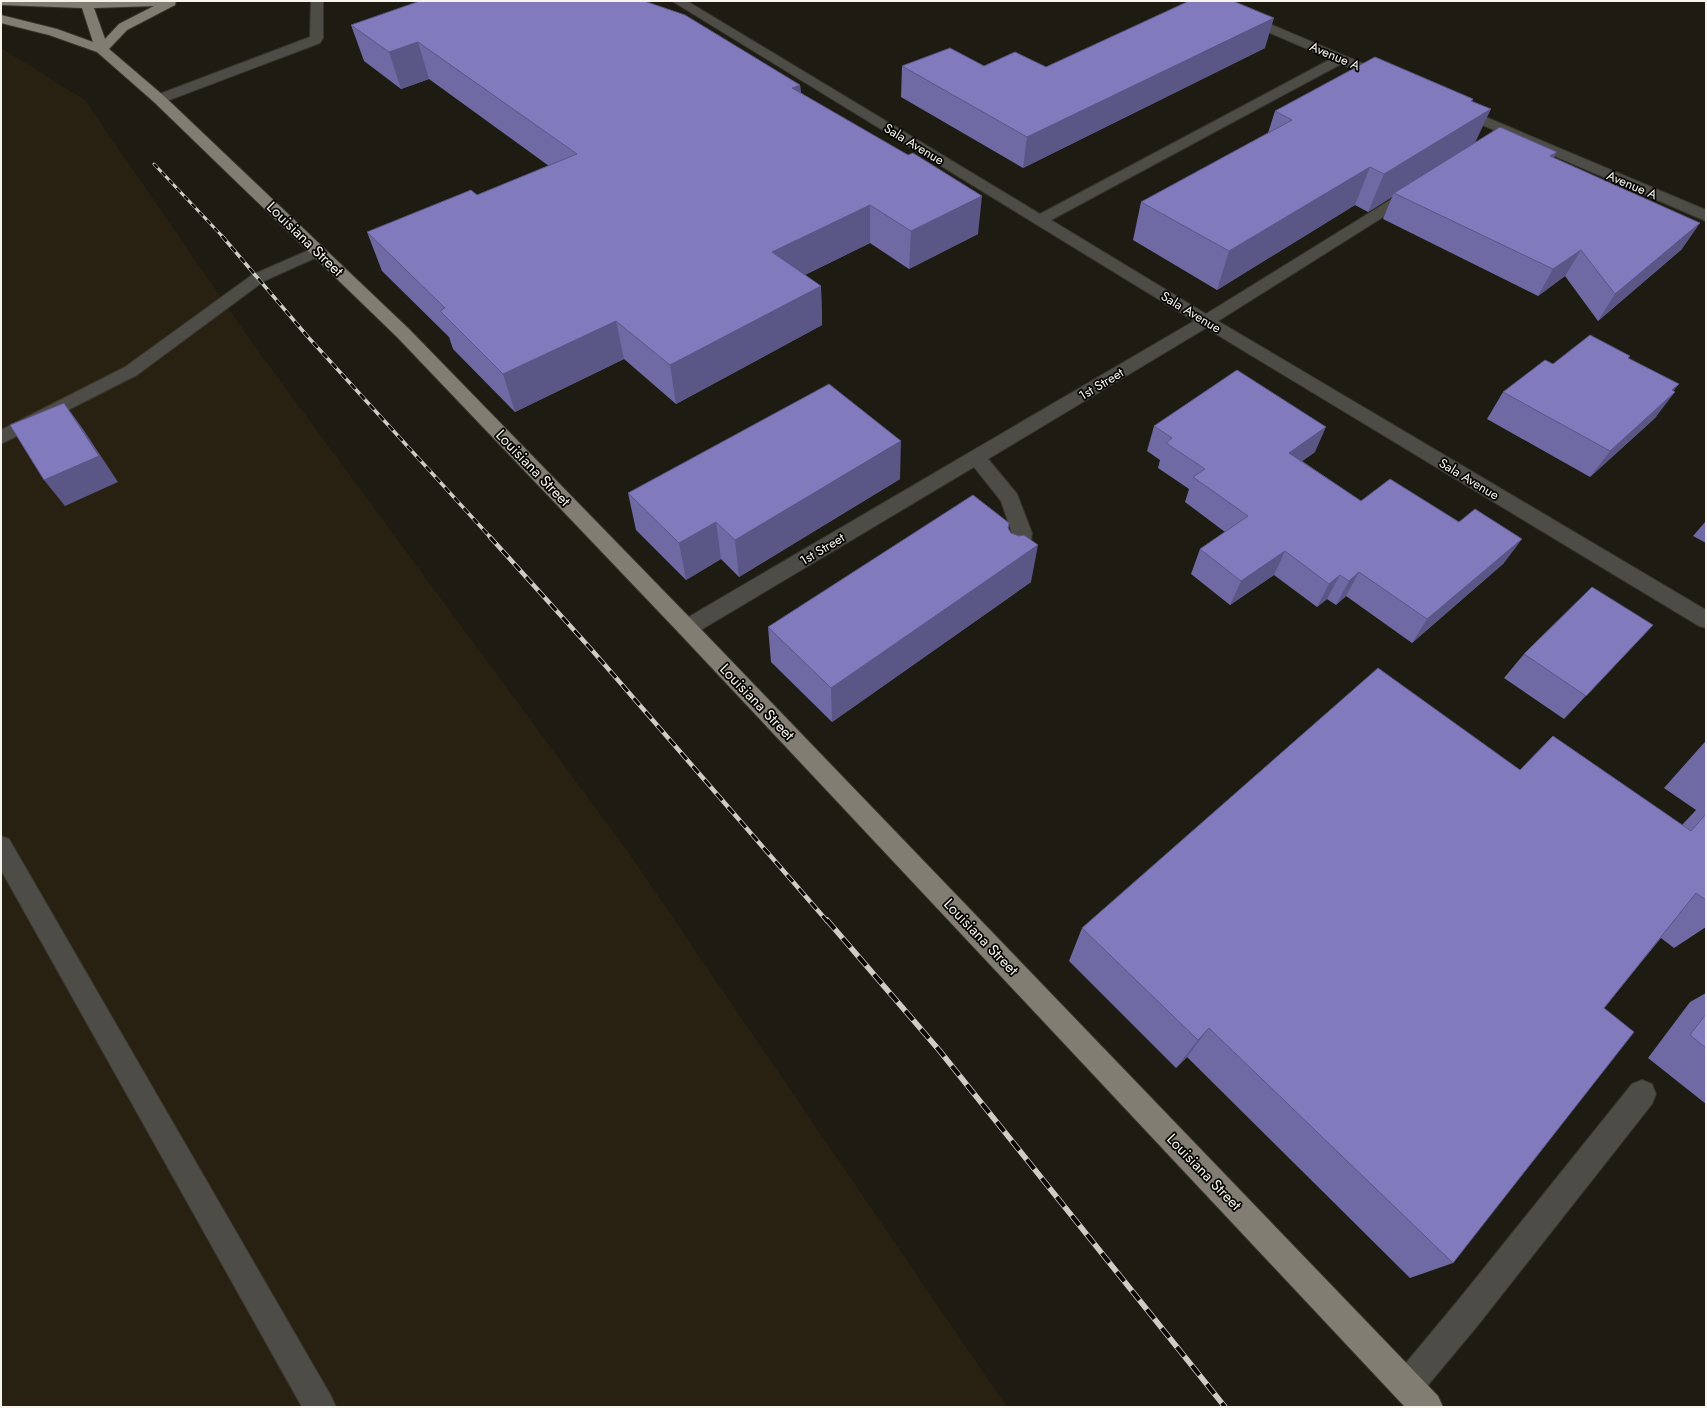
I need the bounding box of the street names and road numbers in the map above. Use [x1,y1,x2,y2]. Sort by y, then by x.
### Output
street label: Avenue A [1307,37,1363,75]
street label: Sala Avenue [880,119,948,170]
street label: Avenue A [1604,166,1660,204]
street label: Louisiana Street [262,197,349,282]
street label: Sala Avenue [1157,287,1225,338]
street label: 1st Street [1075,363,1128,405]
street label: Louisiana Street [491,425,576,512]
street label: Sala Avenue [1435,454,1503,505]
street label: 1st Street [796,528,849,570]
street label: Louisiana Street [715,659,800,746]
street label: Louisiana Street [939,894,1024,981]
street label: Louisiana Street [1162,1129,1247,1216]

